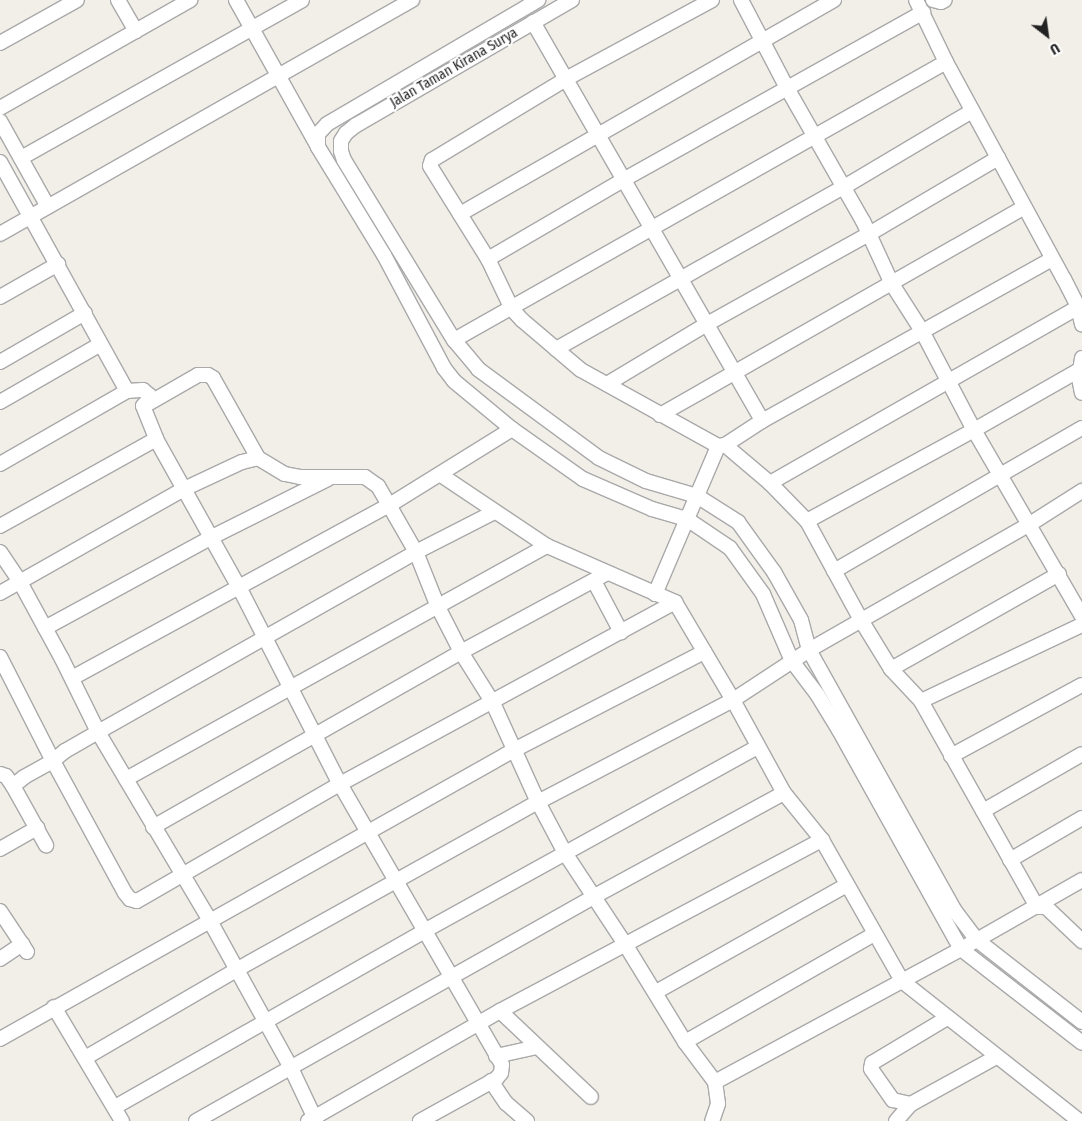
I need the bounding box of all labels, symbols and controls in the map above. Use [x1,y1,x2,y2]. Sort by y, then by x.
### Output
north arrow [1022,10,1072,60]
street label: Jalan Taman Kirana Surya [387,25,521,111]
text: U [1047,39,1063,58]

